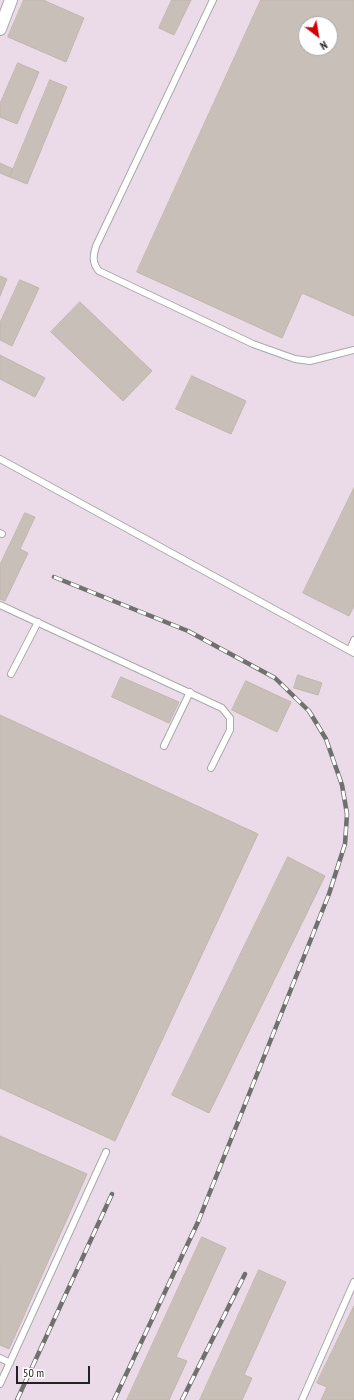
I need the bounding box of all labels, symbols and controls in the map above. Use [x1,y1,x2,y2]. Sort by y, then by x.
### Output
north arrow [298,16,338,56]
text: N [318,38,330,53]
scale bar [18,1358,92,1384]
text: 50 m [23,1365,44,1380]

